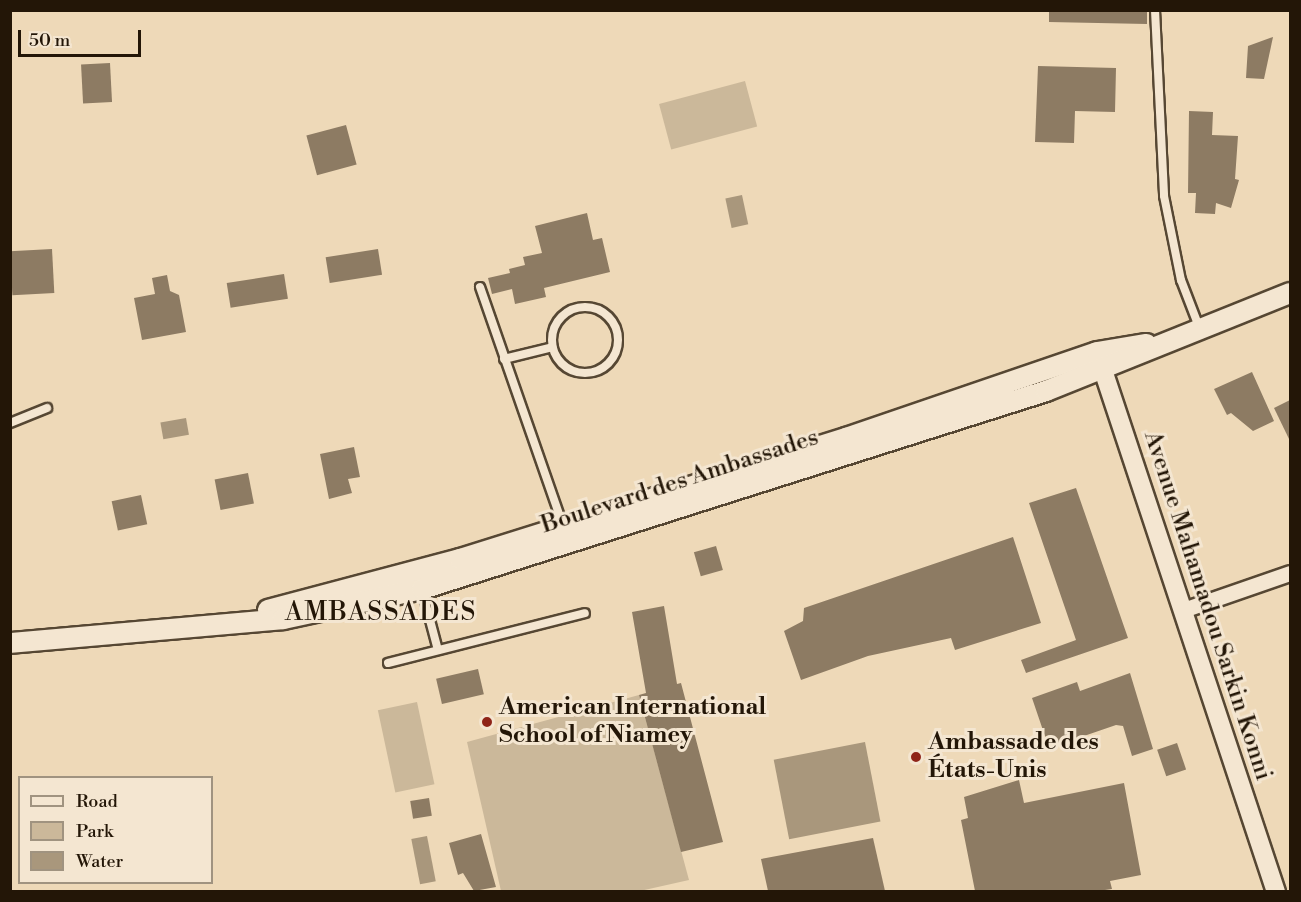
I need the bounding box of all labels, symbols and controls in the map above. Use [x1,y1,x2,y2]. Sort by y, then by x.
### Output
scale bar [21,18,144,56]
text: 50 m [29,29,70,52]
street label: Boulevard des Ambassades [538,424,822,540]
street label: Avenue Mahamadou Sarkin Konni [1137,428,1277,784]
district label: AMBASSADES [285,597,477,629]
place label: American International School of Niamey [499,694,766,750]
marker: American International School of Niamey [480,715,494,729]
place label: Ambassade des États-Unis [928,729,1099,785]
marker: Ambassade des États-Unis [909,750,923,764]
legend [18,776,213,884]
text: Road [76,790,118,813]
text: Park [76,820,113,843]
text: Water [76,850,123,873]

